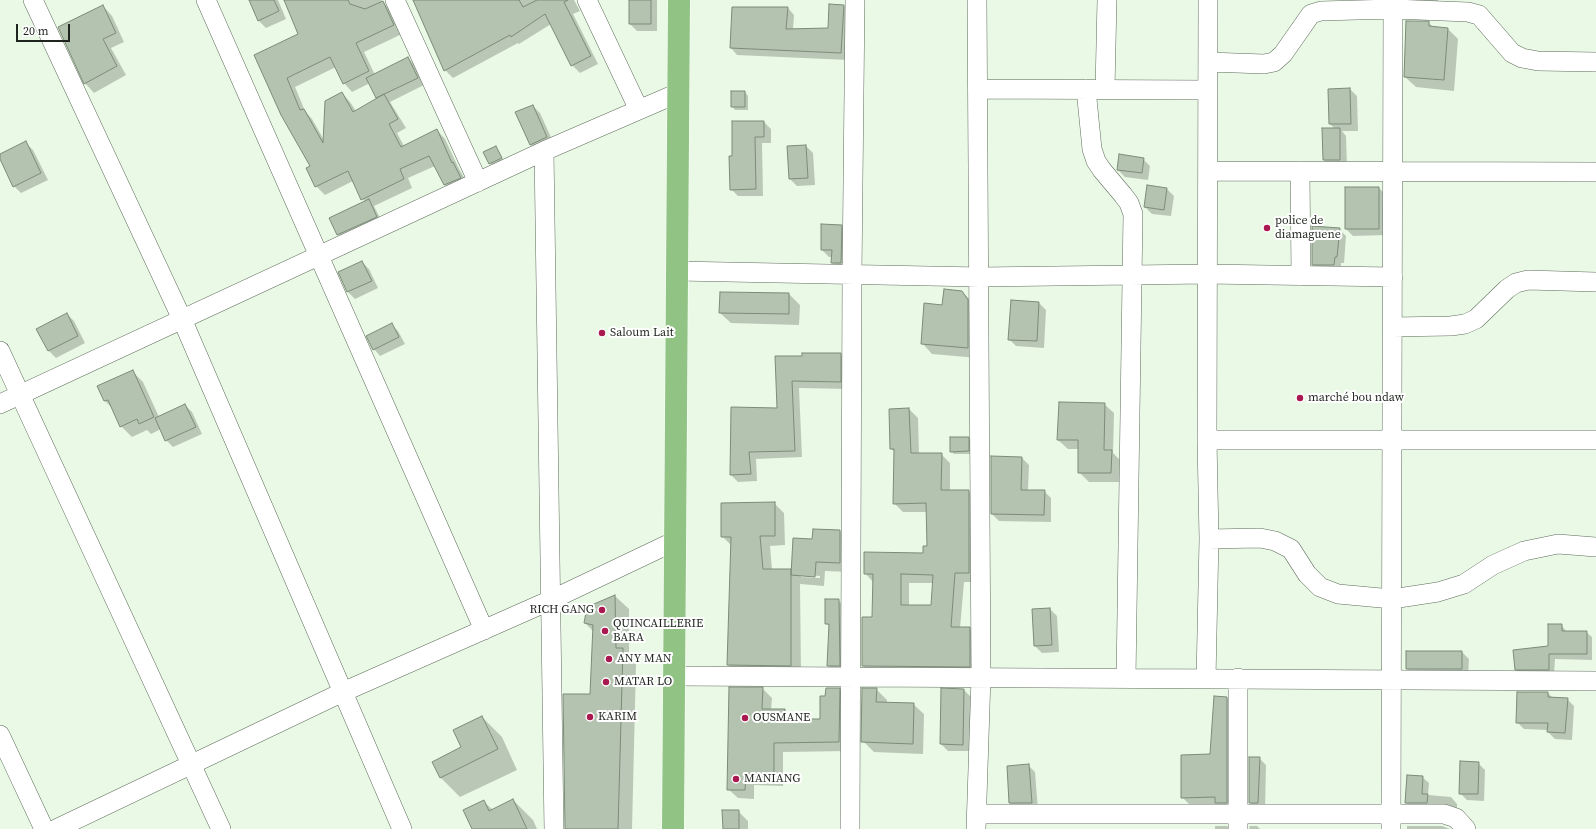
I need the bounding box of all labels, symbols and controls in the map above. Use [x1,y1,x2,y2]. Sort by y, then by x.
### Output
scale bar [18,16,72,42]
text: 20 m [23,23,49,39]
place label: police de diamaguene [1275,214,1341,242]
marker: police de diamaguene [1262,223,1272,233]
place label: Saloum Lait [610,326,674,340]
marker: Saloum Lait [597,328,607,338]
place label: marché bou ndaw [1308,391,1404,405]
marker: marché bou ndaw [1295,393,1305,403]
place label: RICH GANG [530,603,594,617]
marker: RICH GANG [597,605,607,615]
place label: QUINCAILLERIE BARA [613,617,703,645]
marker: QUINCAILLERIE BARA [600,626,610,636]
place label: ANY MAN [617,652,672,666]
marker: ANY MAN [604,654,614,664]
place label: MATAR LO [614,675,672,689]
marker: MATAR LO [601,677,611,687]
place label: KARIM [598,710,637,724]
place label: OUSMANE [753,711,810,725]
marker: KARIM [585,712,595,722]
marker: OUSMANE [740,713,750,723]
place label: MANIANG [744,772,800,786]
marker: MANIANG [731,774,741,784]

